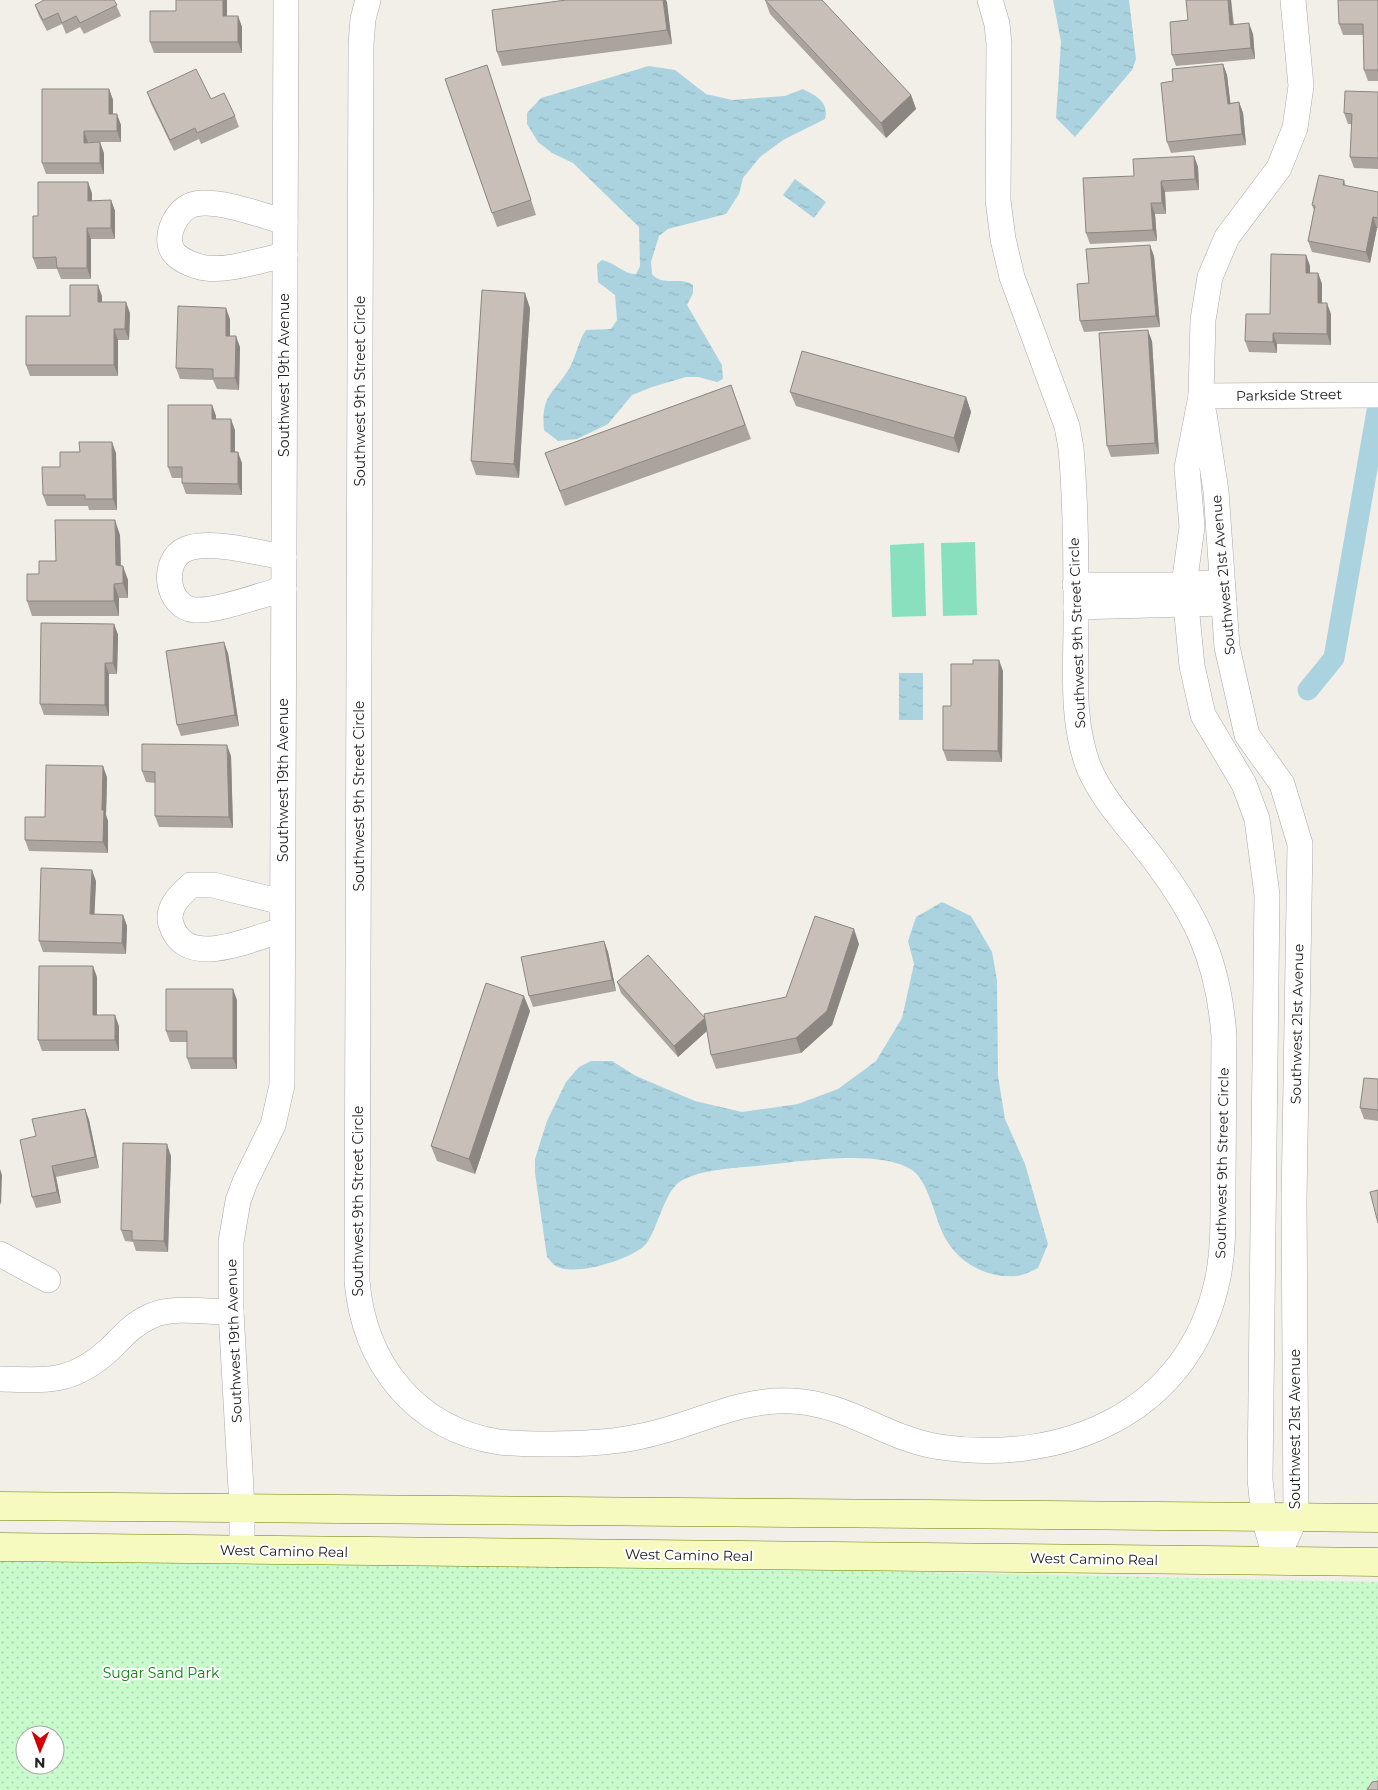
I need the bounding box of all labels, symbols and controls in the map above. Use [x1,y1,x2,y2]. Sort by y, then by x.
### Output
street label: Southwest 19th Avenue [275,293,293,457]
street label: Southwest 9th Street Circle [351,295,369,487]
street label: Parkside Street [1236,385,1343,405]
street label: Southwest 21st Avenue [1207,494,1239,656]
street label: Southwest 9th Street Circle [1065,537,1089,729]
street label: Southwest 19th Avenue [274,698,292,862]
street label: Southwest 9th Street Circle [350,700,368,892]
street label: Southwest 21st Avenue [1287,944,1307,1104]
street label: Southwest 9th Street Circle [1211,1067,1233,1259]
street label: Southwest 9th Street Circle [349,1105,367,1297]
street label: Southwest 19th Avenue [222,1259,246,1423]
street label: Southwest 21st Avenue [1286,1349,1304,1509]
street label: West Camino Real [220,1541,348,1561]
street label: West Camino Real [625,1545,753,1565]
street label: West Camino Real [1030,1549,1158,1569]
park label: Sugar Sand Park [103,1664,220,1682]
north arrow [15,1725,65,1775]
text: N [34,1754,46,1772]

